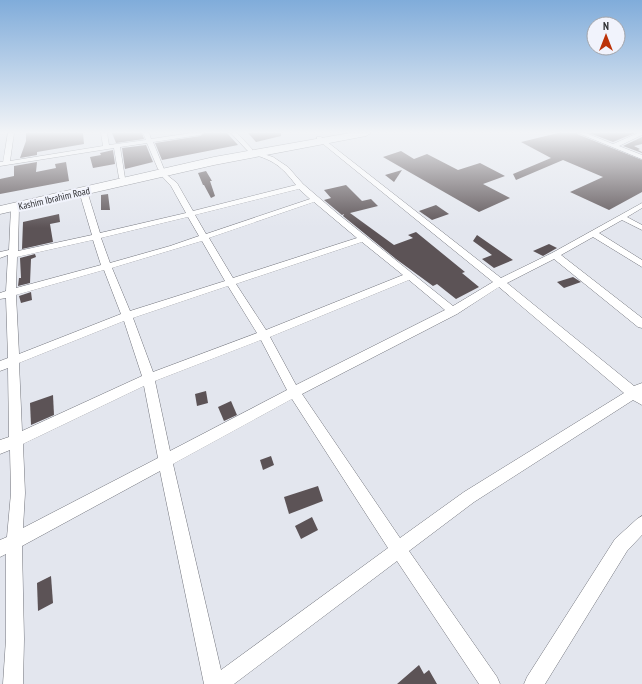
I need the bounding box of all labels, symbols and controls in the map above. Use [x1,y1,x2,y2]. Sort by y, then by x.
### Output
north arrow [586,16,626,56]
text: N [603,19,609,33]
street label: Kashim Ibrahim Road [17,184,91,213]

